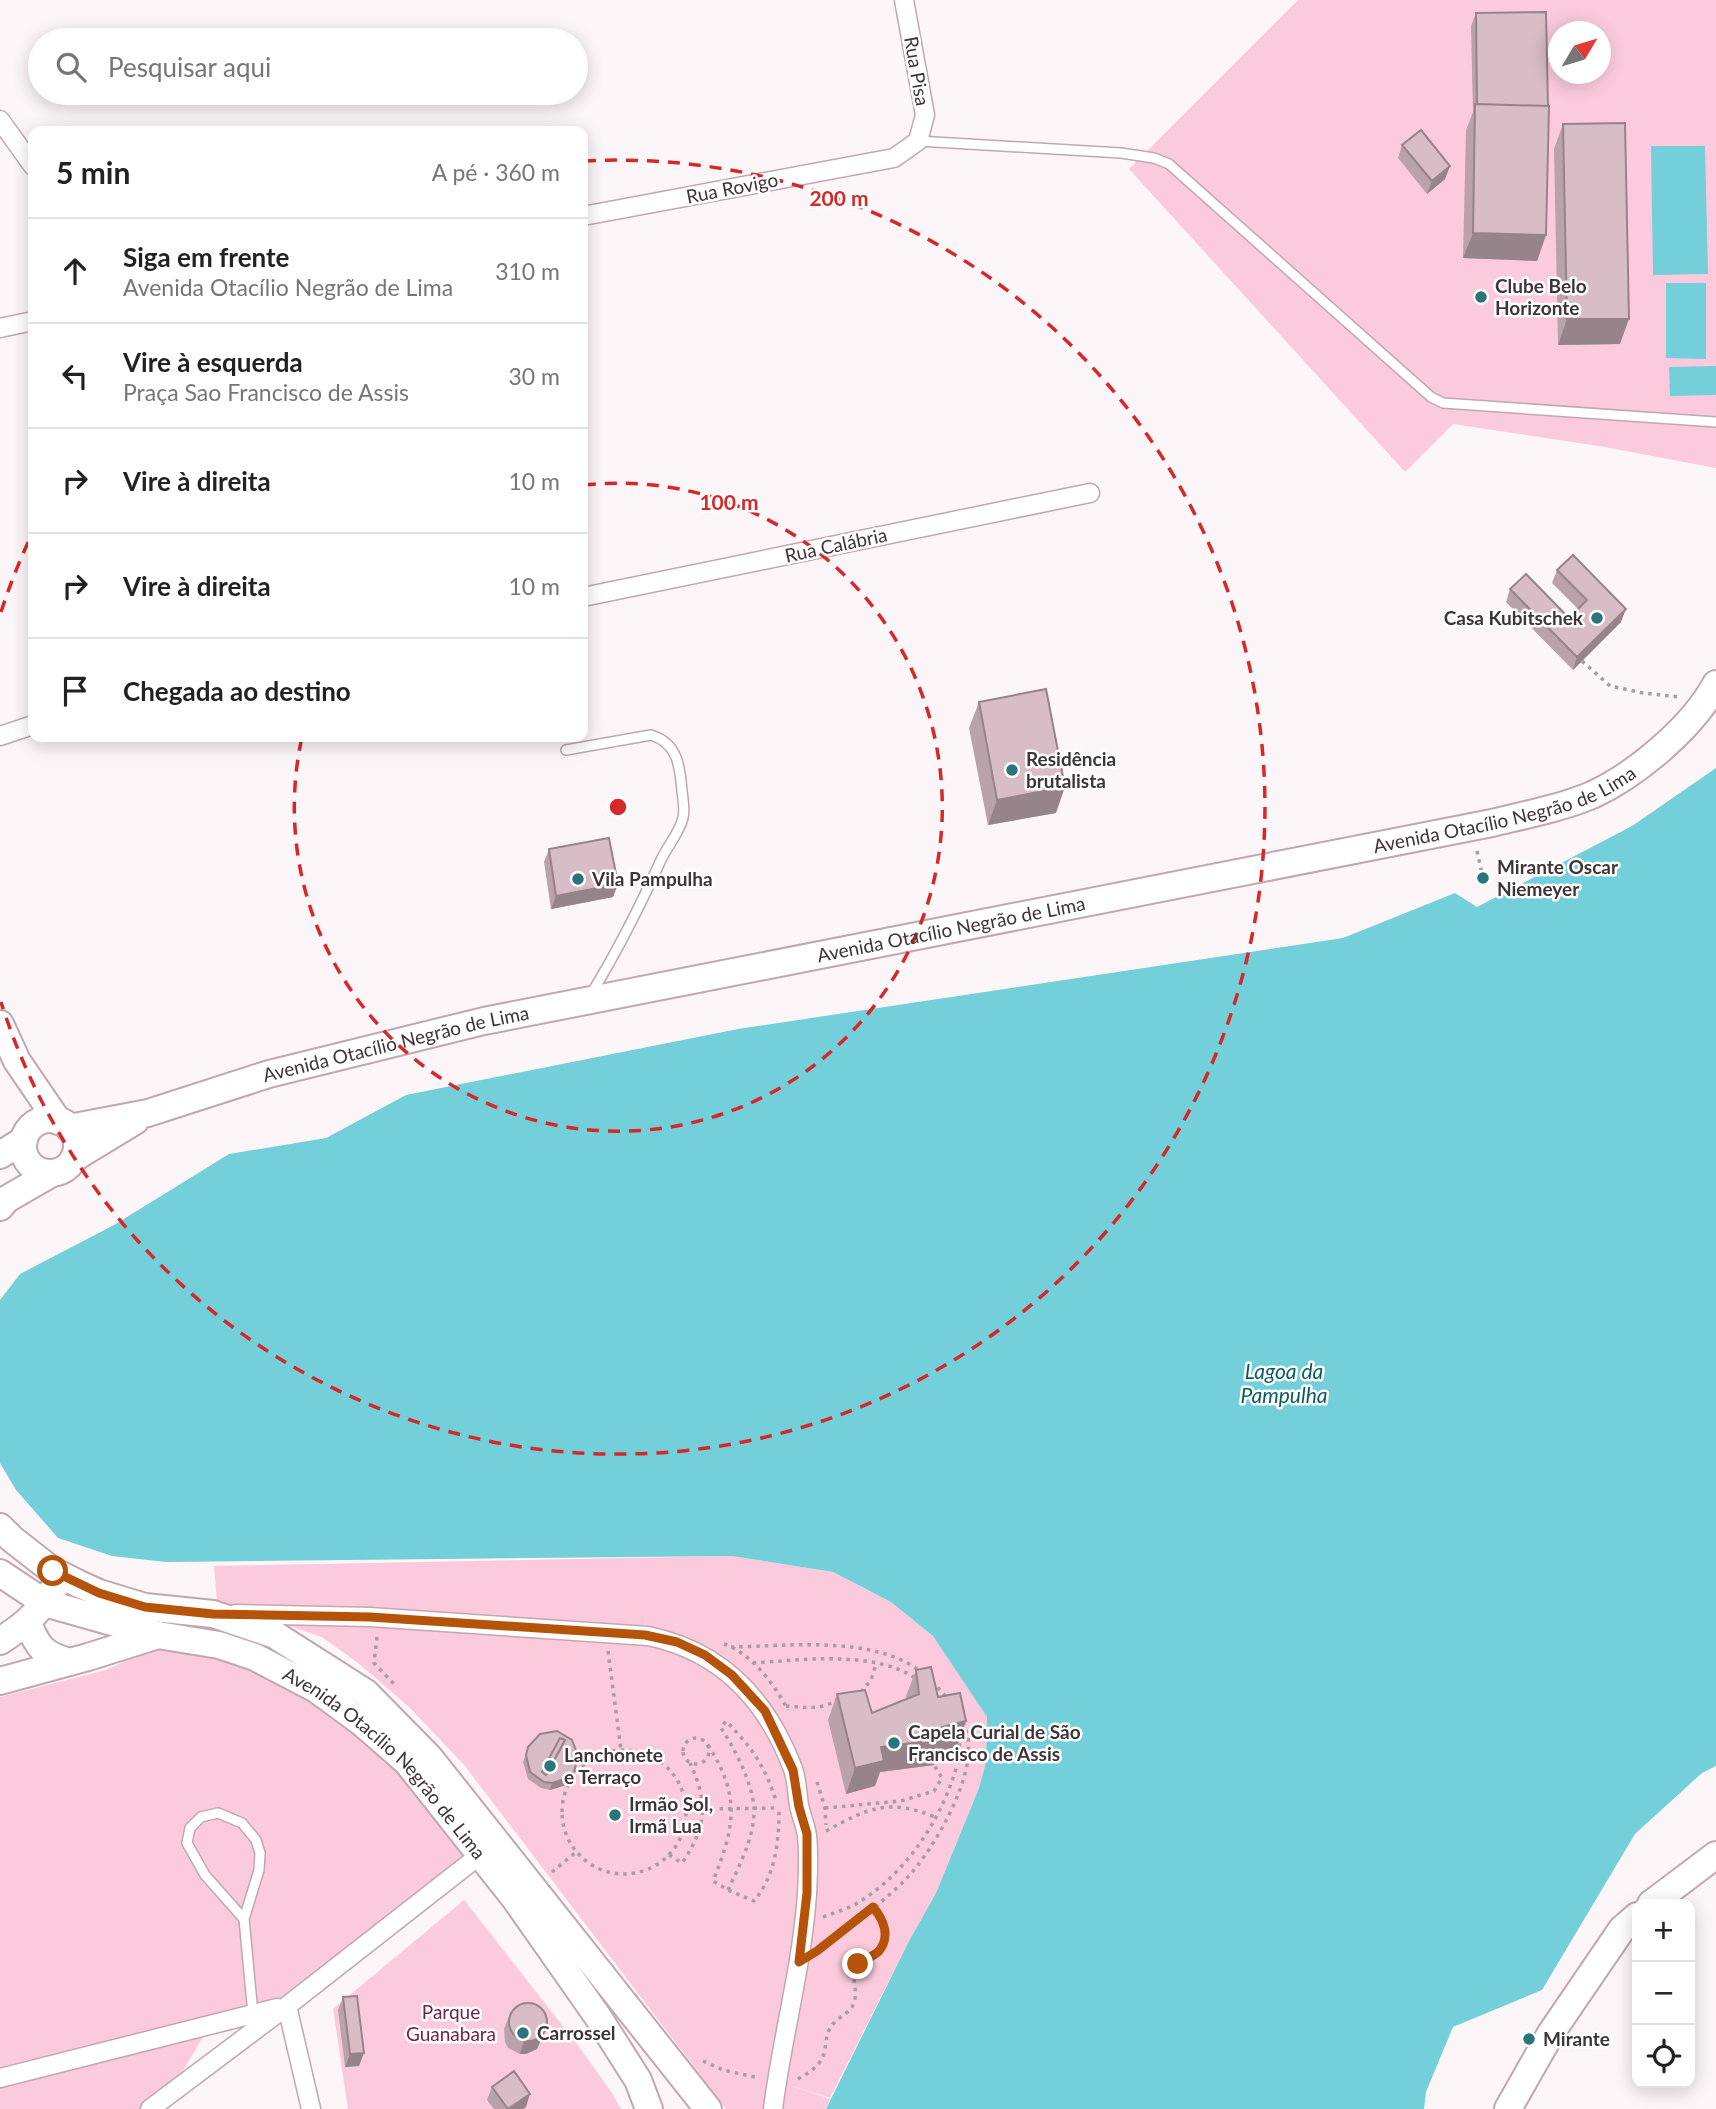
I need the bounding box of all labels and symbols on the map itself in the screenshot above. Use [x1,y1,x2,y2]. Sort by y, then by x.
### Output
north arrow [1548,21,1611,84]
street label: Rua Pisa [900,34,935,107]
street label: Rua Rovigo [684,167,780,208]
text: 200 m [809,185,869,210]
place label: Clube Belo Horizonte [1495,274,1587,319]
marker: Clube Belo Horizonte [1473,289,1489,305]
text: 100 m [699,489,759,514]
street label: Rua Calábria [783,522,889,567]
place label: Casa Kubitschek [1444,606,1584,629]
marker: Casa Kubitschek [1589,610,1605,626]
place label: Residência brutalista [1026,747,1116,792]
street label: Avenida Otacílio Negrão de Lima [1371,761,1640,857]
marker: Residência brutalista [1004,762,1020,778]
centre of rings [606,795,630,819]
place label: Mirante Oscar Niemeyer [1497,855,1619,900]
place label: Vila Pampulha [591,867,713,890]
marker: Mirante Oscar Niemeyer [1475,870,1491,886]
marker: Vila Pampulha [570,871,586,887]
street label: Avenida Otacílio Negrão de Lima [815,891,1087,966]
street label: Avenida Otacílio Negrão de Lima [260,1000,531,1086]
water label: Lagoa da Pampulha [1240,1358,1328,1407]
route start [37,1555,68,1586]
street label: Avenida Otacílio Negrão de Lima [279,1662,491,1863]
place label: Capela Curial de São Francisco de Assis [908,1720,1081,1765]
marker: Capela Curial de São Francisco de Assis [886,1735,902,1751]
place label: Lanchonete e Terraço [564,1743,663,1788]
marker: Lanchonete e Terraço [542,1758,558,1774]
place label: Irmão Sol, Irmã Lua [629,1792,713,1837]
marker: Irmão Sol, Irmã Lua [607,1807,623,1823]
route end [842,1948,873,1979]
park label: Parque Guanabara [406,2000,496,2045]
place label: Carrossel [537,2021,616,2044]
marker: Carrossel [515,2025,531,2041]
place label: Mirante [1543,2027,1610,2050]
marker: Mirante [1521,2031,1537,2047]

